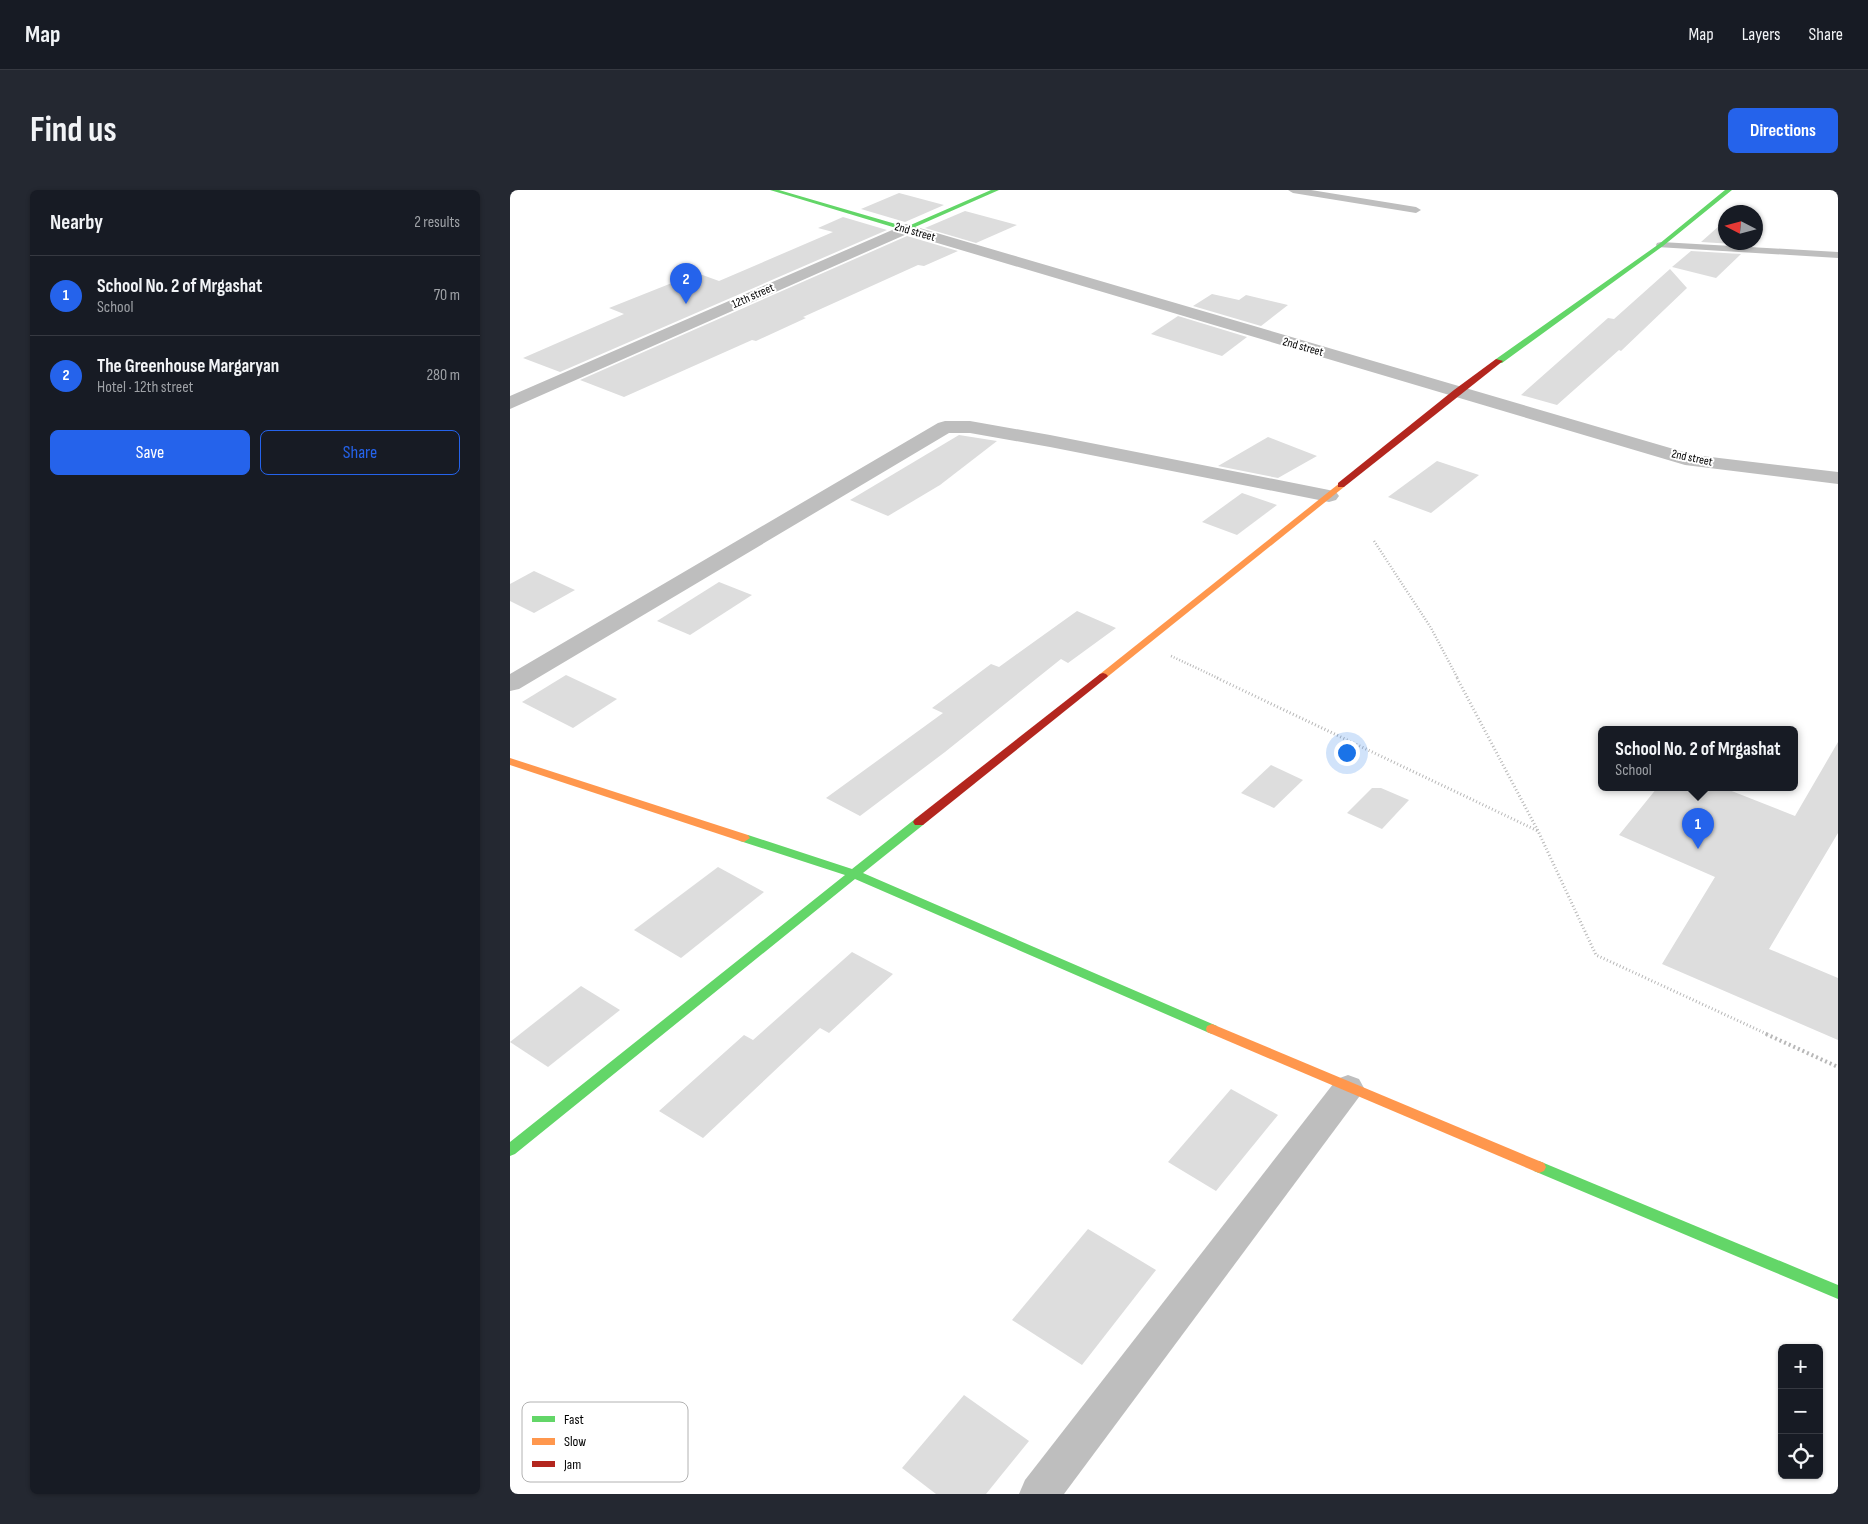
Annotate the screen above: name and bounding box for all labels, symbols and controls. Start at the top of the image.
text: Map [25,20,60,49]
text: Map [1689,24,1714,45]
text: Layers [1742,24,1781,45]
text: Share [1809,24,1843,45]
button: Directions [1728,108,1838,153]
text: Find us [30,109,117,152]
north arrow [1718,205,1763,250]
text: Nearby [50,210,103,235]
text: 2 results [414,213,460,232]
street label: 2nd street [893,219,937,245]
pin: 2 [670,263,702,304]
text: School No. 2 of Mrgashat [97,275,262,298]
street label: 12th street [730,280,777,312]
text: 1 [63,286,69,305]
text: 70 m [434,286,460,305]
text: School [97,298,133,317]
street label: 2nd street [1281,334,1325,360]
text: The Greenhouse Margaryan [97,355,279,378]
text: 2 [62,366,70,385]
text: 280 m [426,366,460,385]
text: Hotel · 12th street [97,378,194,397]
button: Save [50,430,250,475]
button: Share [260,430,460,475]
street label: 2nd street [1670,446,1714,470]
popup [1598,726,1798,791]
text: School No. 2 of Mrgashat [1615,738,1781,761]
your location [1334,740,1360,766]
text: School [1615,761,1652,780]
pin: 1 [1682,808,1714,849]
map controls [1778,1344,1823,1479]
button: + [1778,1344,1823,1389]
button: − [1778,1389,1823,1434]
legend [522,1402,688,1482]
text: Fast [564,1411,584,1428]
text: Slow [564,1433,586,1450]
button: locate [1778,1434,1823,1479]
text: Jam [563,1456,581,1473]

